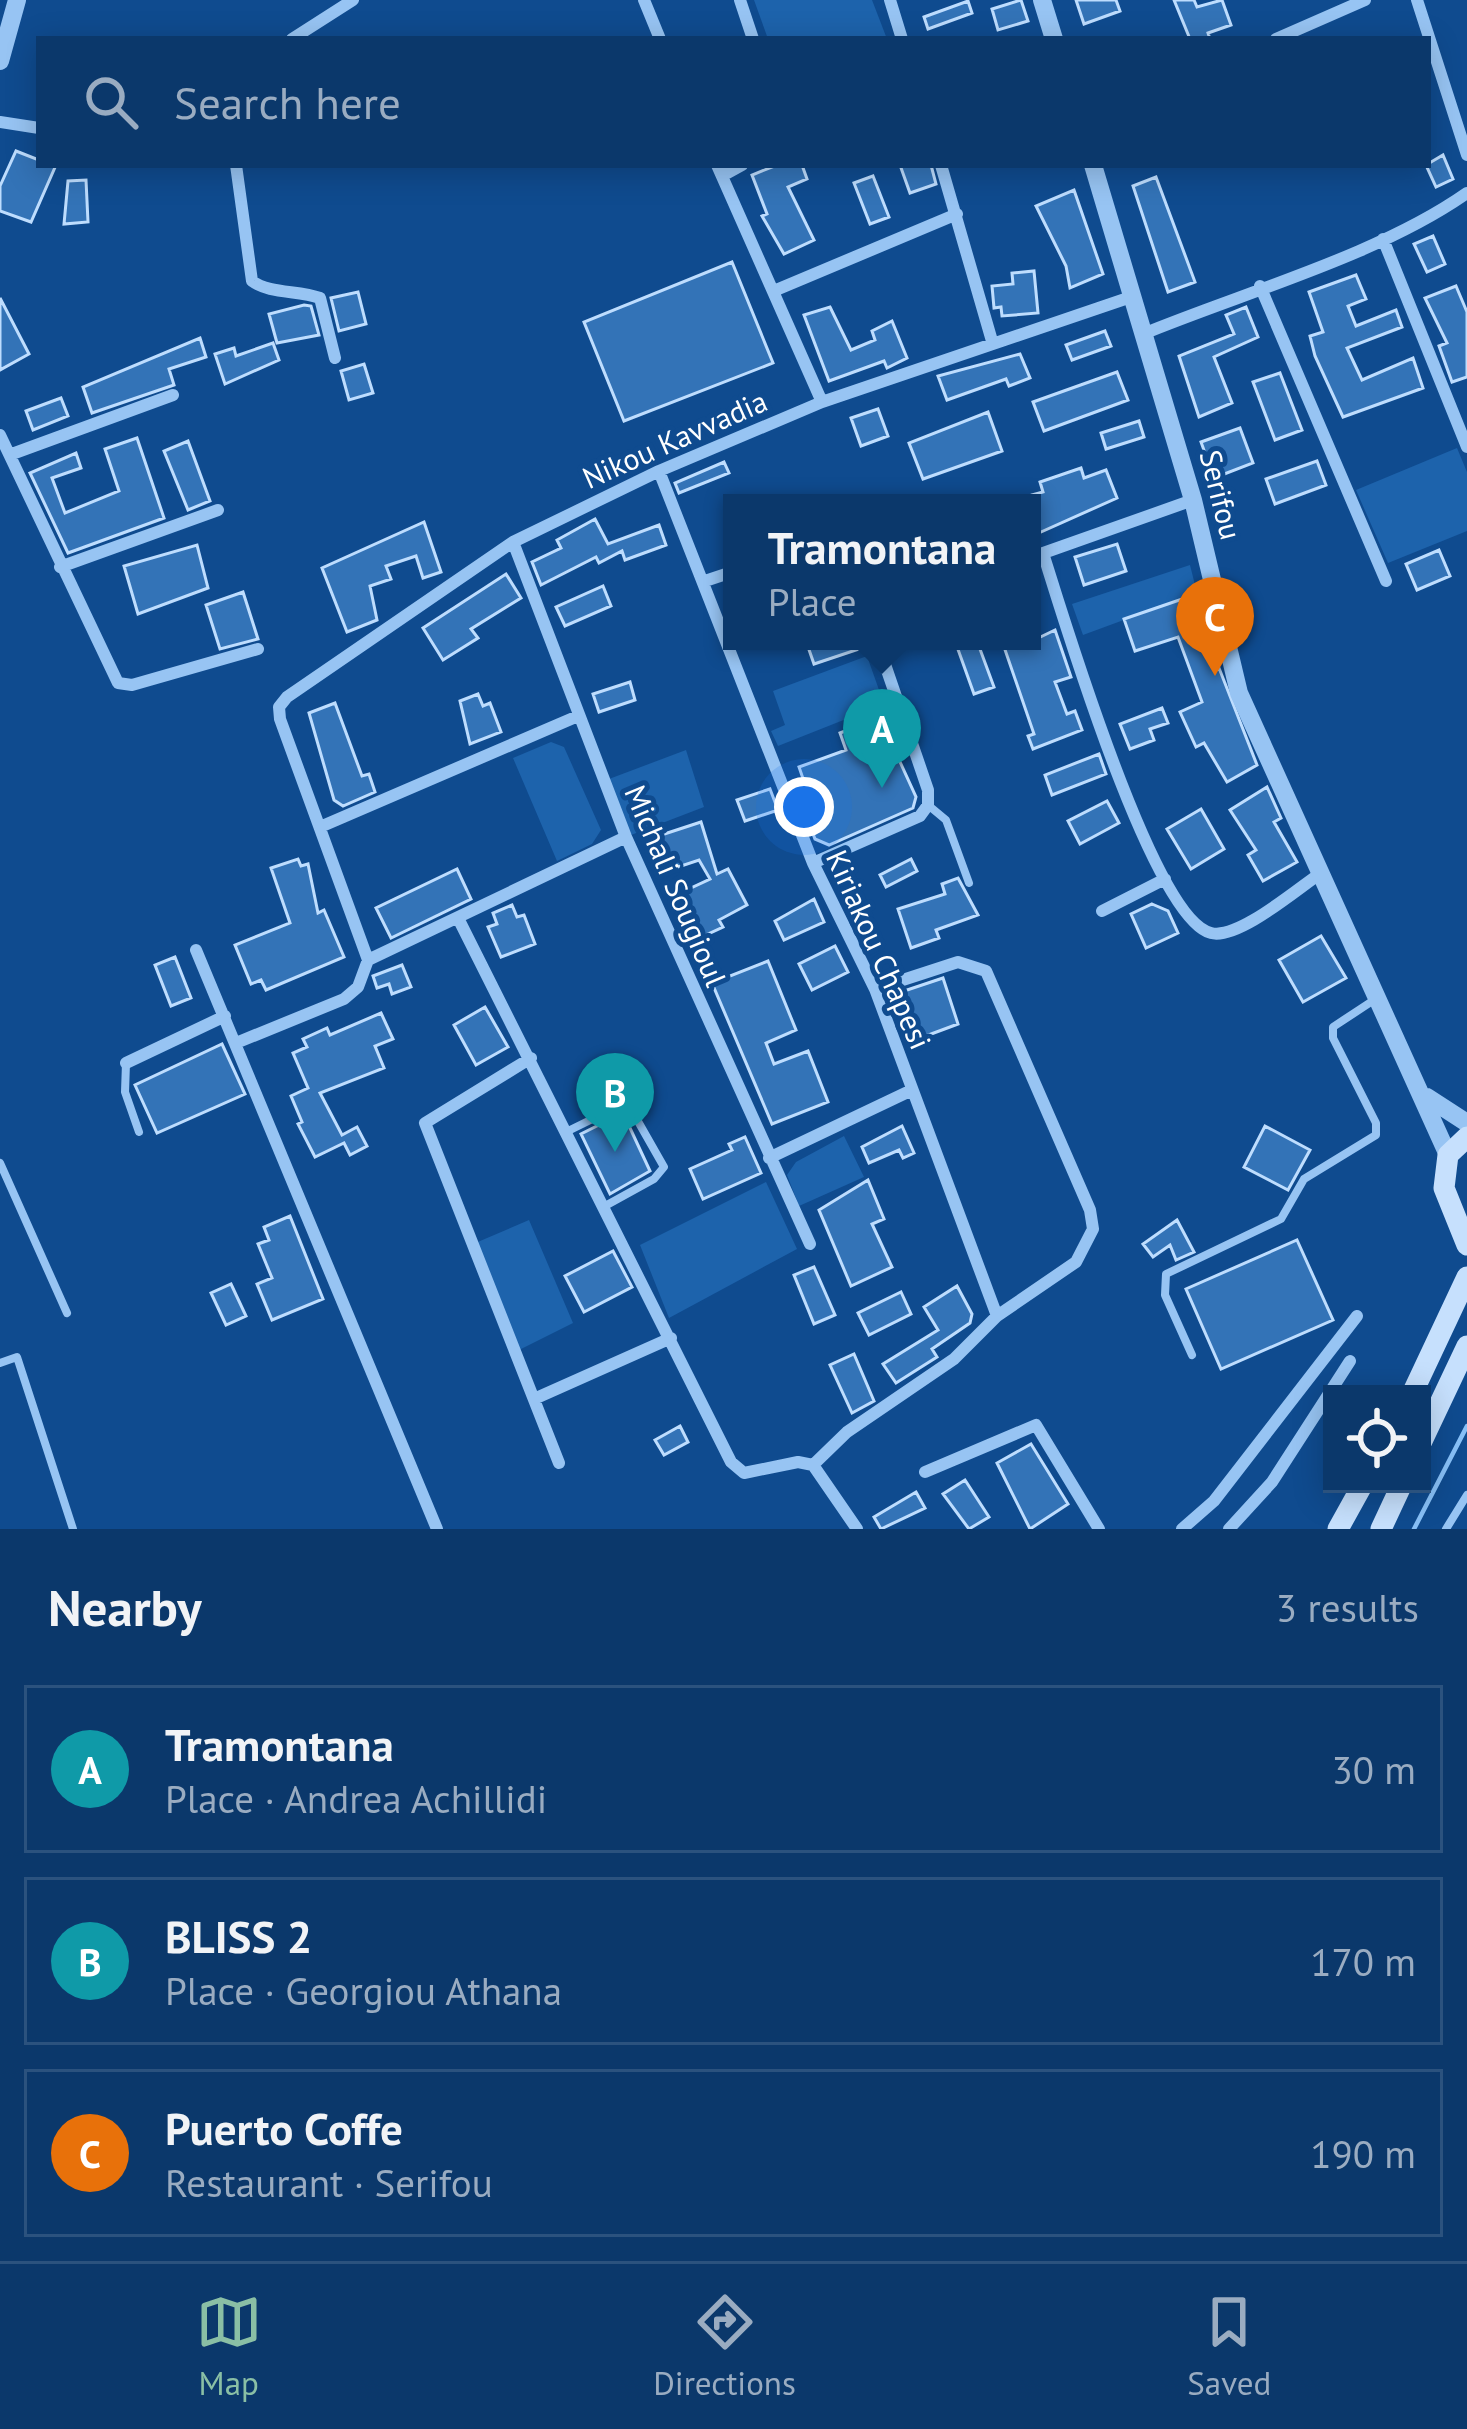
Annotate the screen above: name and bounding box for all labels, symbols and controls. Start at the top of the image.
search box [36,36,1431,168]
icon: search [78,69,144,135]
text: Search here [174,73,401,131]
street label: Nikou Kavvadia [576,381,773,497]
street label: Serifou [1192,446,1251,543]
popup [723,494,1041,650]
text: Tramontana [768,518,996,576]
text: Place [768,576,857,627]
pin: C [1176,577,1254,676]
pin: A [843,689,921,788]
your location [774,777,834,837]
street label: Michali Sougioul [616,779,736,992]
street label: Kiriakou Chapesi [818,844,941,1055]
pin: B [576,1053,654,1152]
map controls [1323,1385,1431,1493]
button: locate [1323,1385,1431,1493]
text: Nearby [48,1574,202,1640]
text: 3 results [1276,1582,1419,1633]
text: Tramontana [165,1715,394,1773]
text: A [78,1744,102,1795]
text: 30 m [1331,1744,1416,1795]
text: Place · Andrea Achillidi [165,1773,547,1824]
text: BLISS 2 [165,1907,312,1965]
text: B [78,1936,102,1987]
text: 170 m [1310,1936,1416,1987]
text: Place · Georgiou Athana [165,1965,562,2016]
text: Puerto Coffe [165,2099,403,2157]
text: C [79,2128,101,2179]
text: 190 m [1310,2128,1416,2179]
text: Restaurant · Serifou [165,2157,493,2208]
tab: Map [196,2289,262,2404]
tab: Directions [653,2289,796,2404]
tab: Saved [1187,2289,1271,2404]

